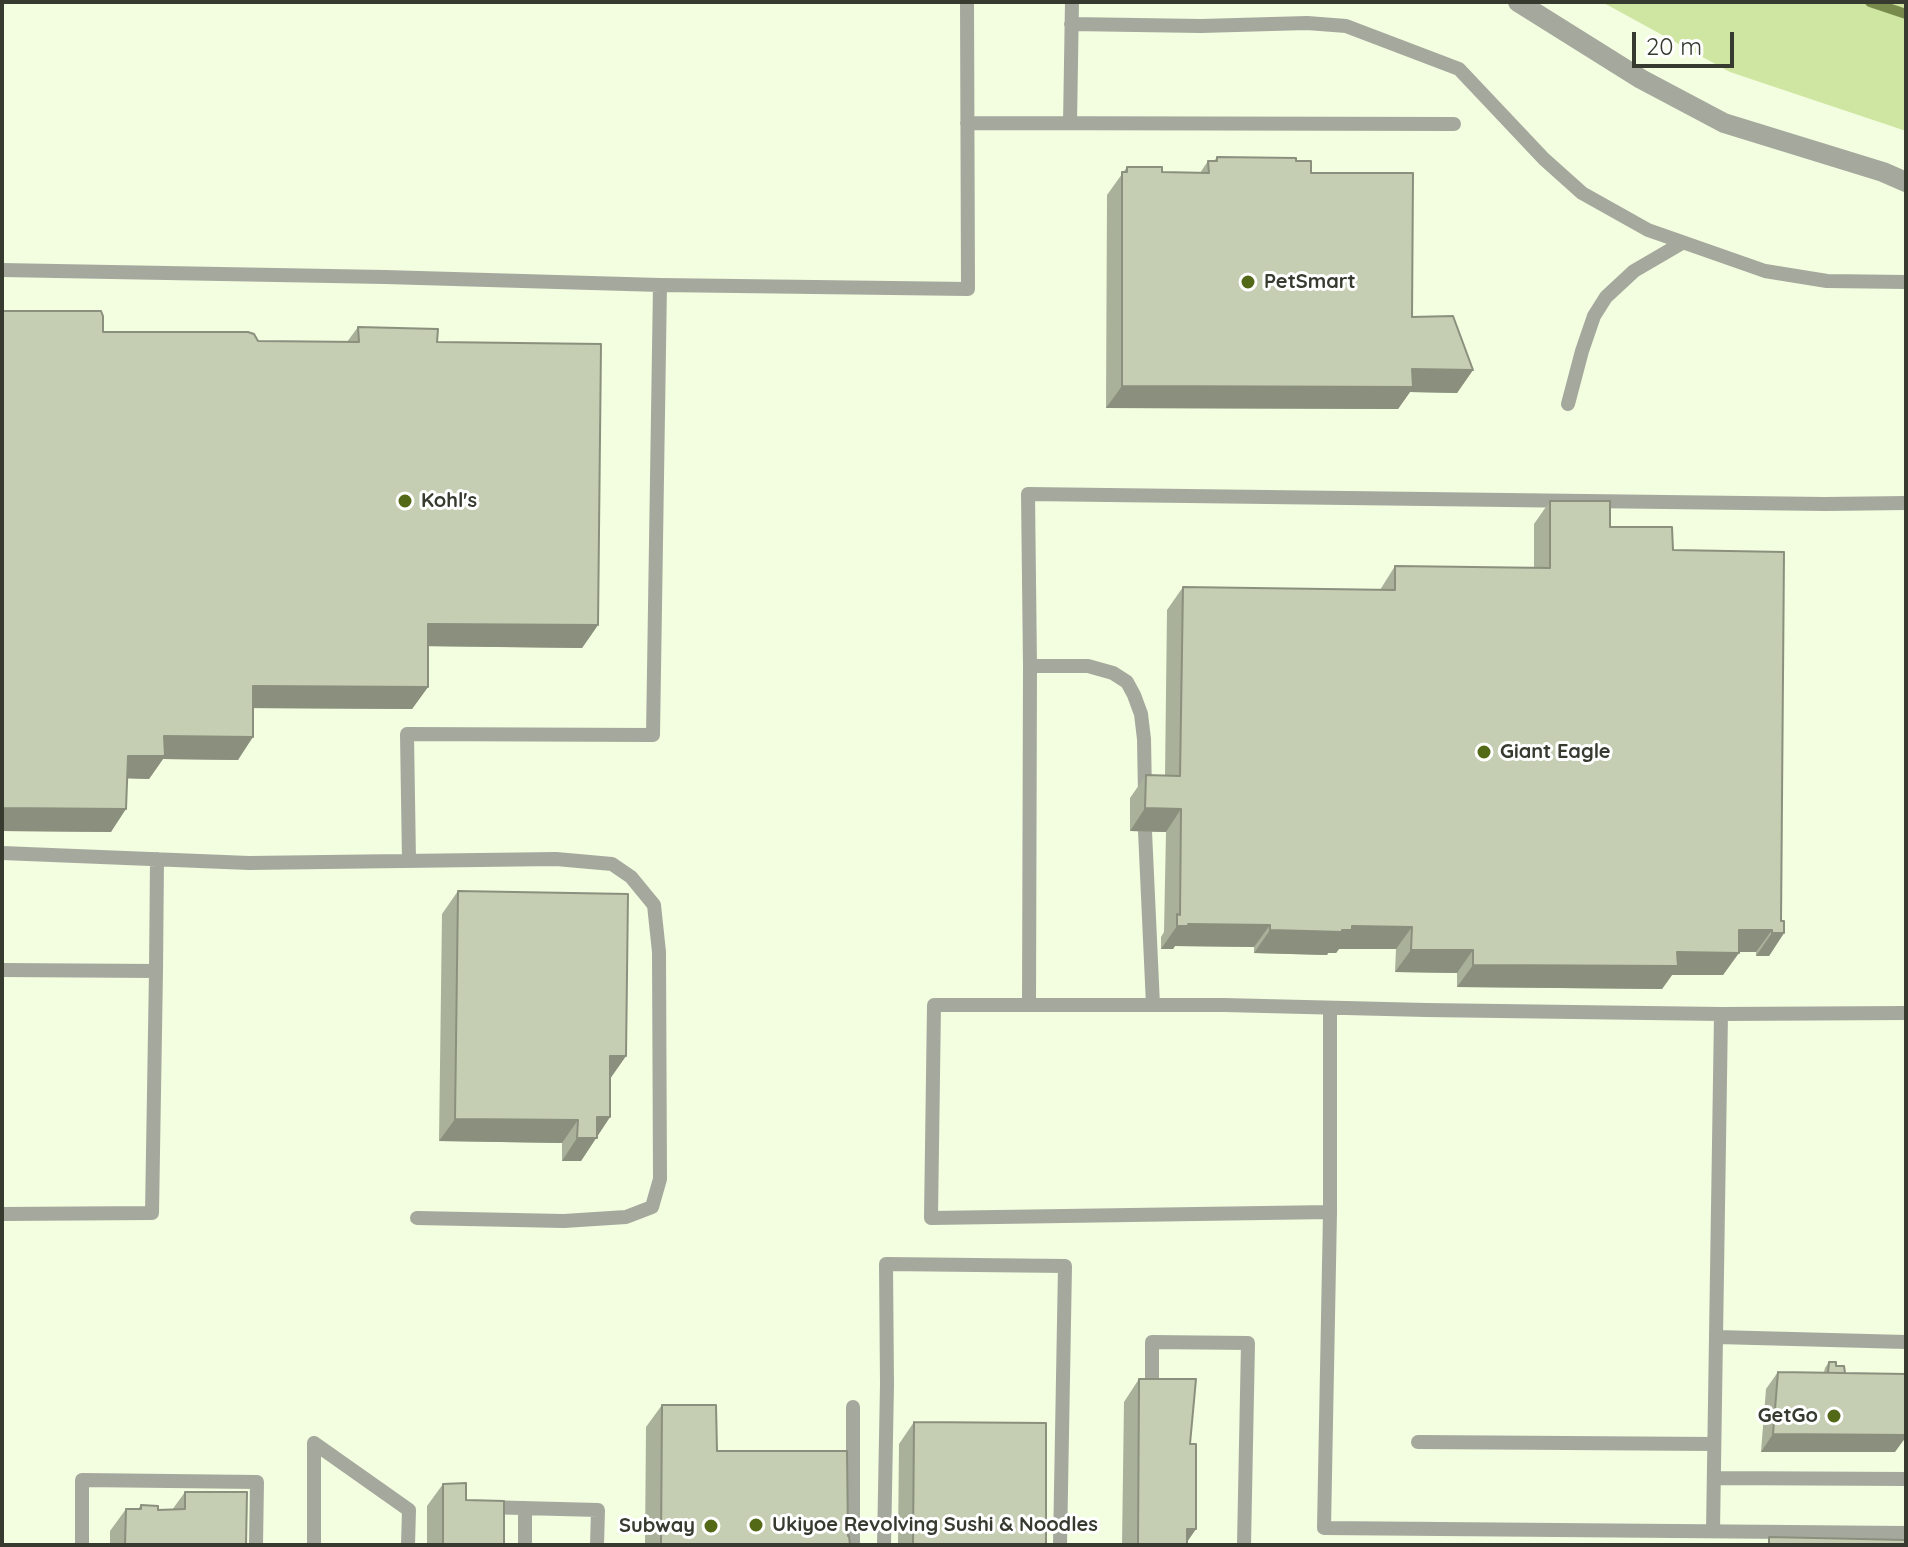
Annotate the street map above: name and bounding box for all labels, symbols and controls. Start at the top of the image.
scale bar [1636,16,1738,66]
text: 20 m [1646,31,1702,61]
place label: PetSmart [1264,270,1356,294]
marker: PetSmart [1239,273,1257,291]
place label: Kohl's [421,489,477,513]
marker: Kohl's [396,492,414,510]
place label: Giant Eagle [1500,740,1611,764]
marker: Giant Eagle [1475,743,1493,761]
place label: GetGo [1758,1404,1818,1428]
marker: GetGo [1825,1407,1843,1425]
place label: Ukiyoe Revolving Sushi & Noodles [772,1513,1098,1537]
place label: Subway [619,1514,695,1538]
marker: Ukiyoe Revolving Sushi & Noodles [747,1516,765,1534]
marker: Subway [702,1517,720,1535]

